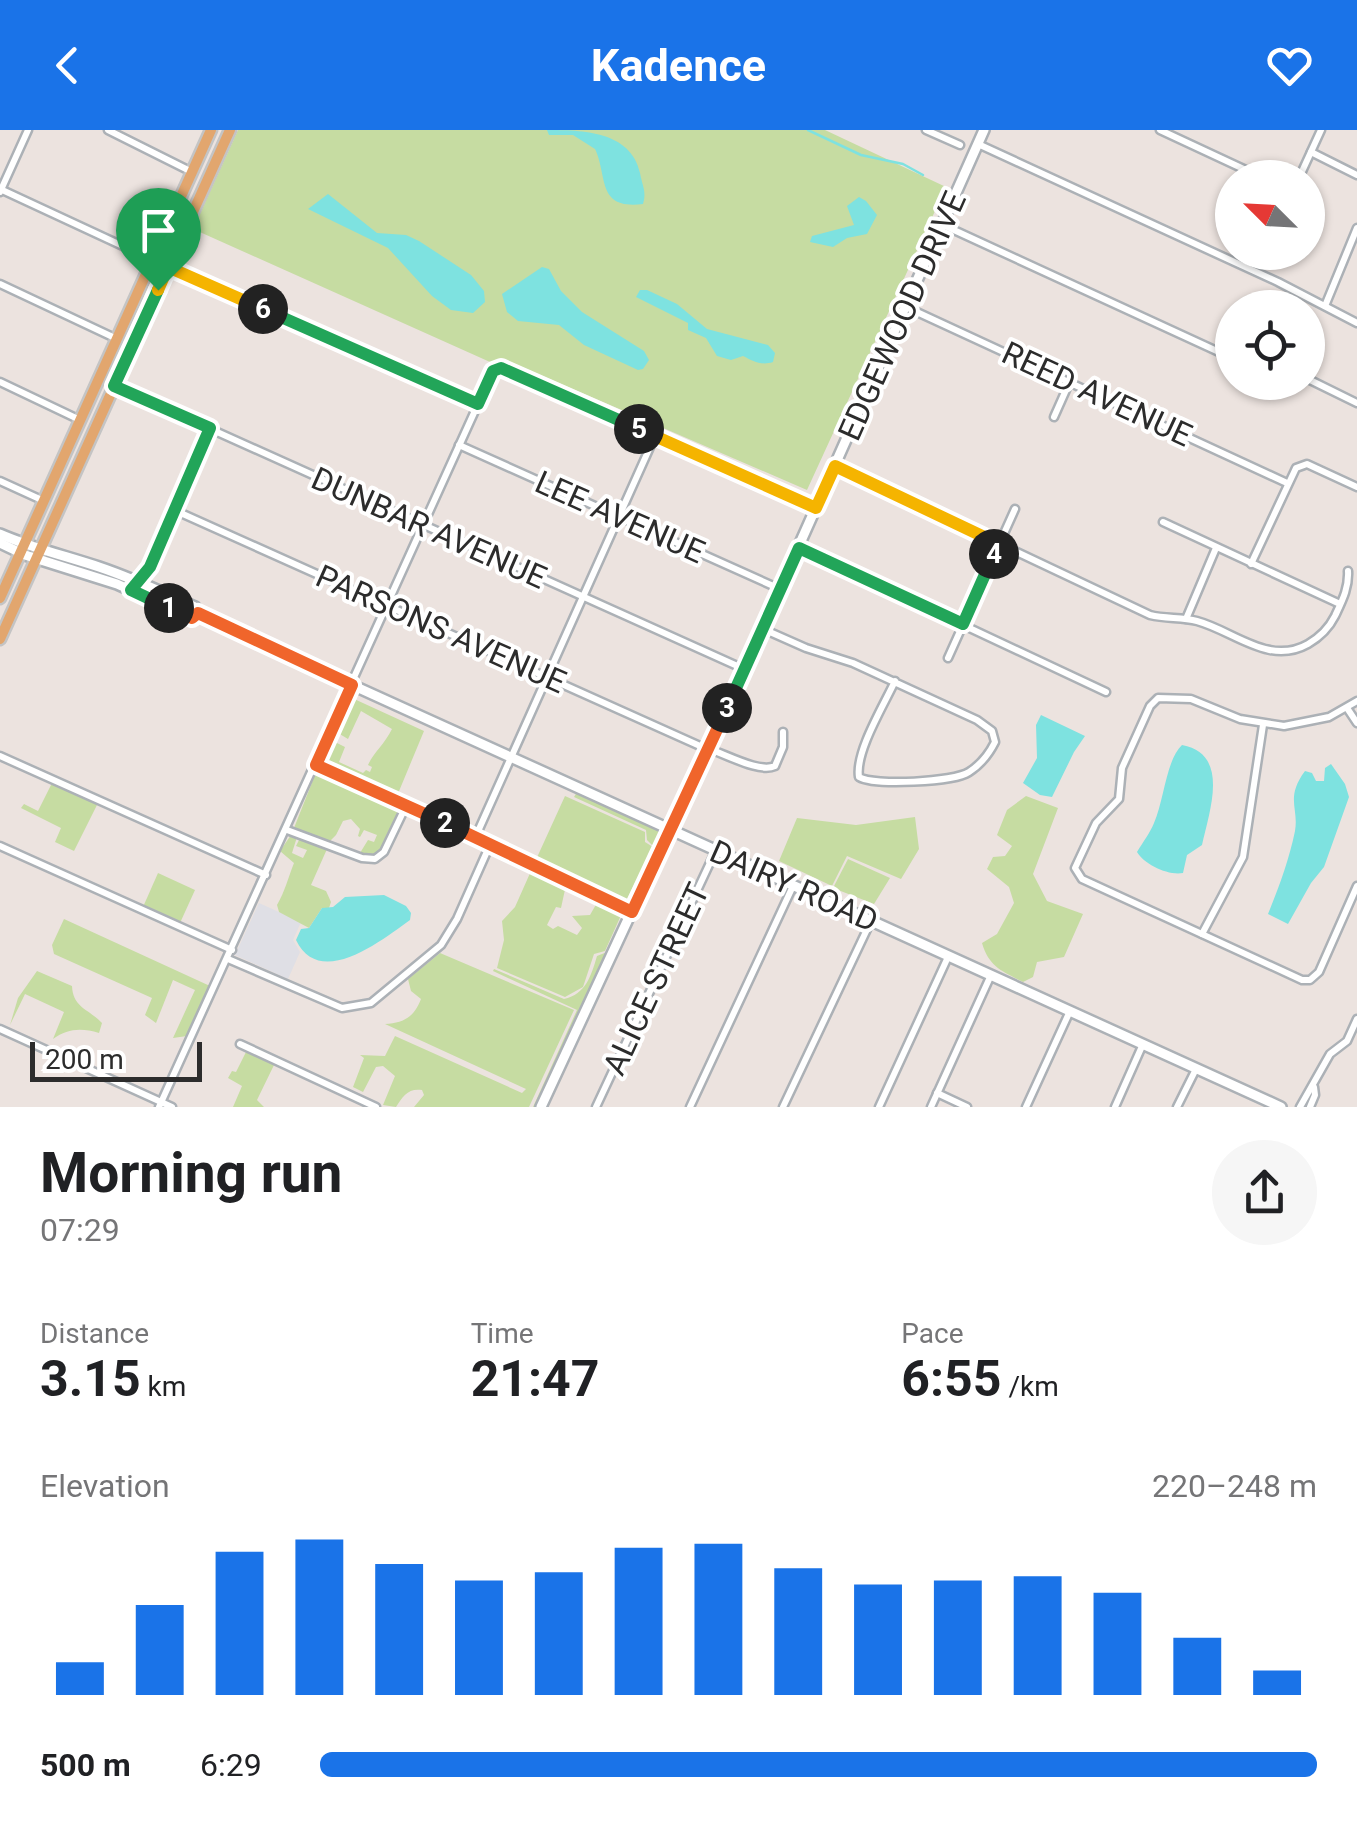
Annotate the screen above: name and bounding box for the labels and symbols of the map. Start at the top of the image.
north arrow [1215,160,1325,270]
street label: EDGEWOOD DRIVE [830,186,974,446]
pin [116,188,201,291]
pin: 6 [238,284,288,334]
street label: REED AVENUE [996,333,1198,455]
pin: 5 [614,404,664,454]
street label: DUNBAR AVENUE [306,459,552,597]
street label: LEE AVENUE [529,463,711,571]
pin: 4 [969,529,1019,579]
street label: PARSONS AVENUE [310,557,572,701]
pin: 1 [144,583,194,633]
pin: 3 [702,683,752,733]
pin: 2 [420,798,470,848]
street label: DAIRY ROAD [704,832,884,940]
street label: ALICE STREET [595,877,717,1081]
scale bar [30,1037,202,1081]

